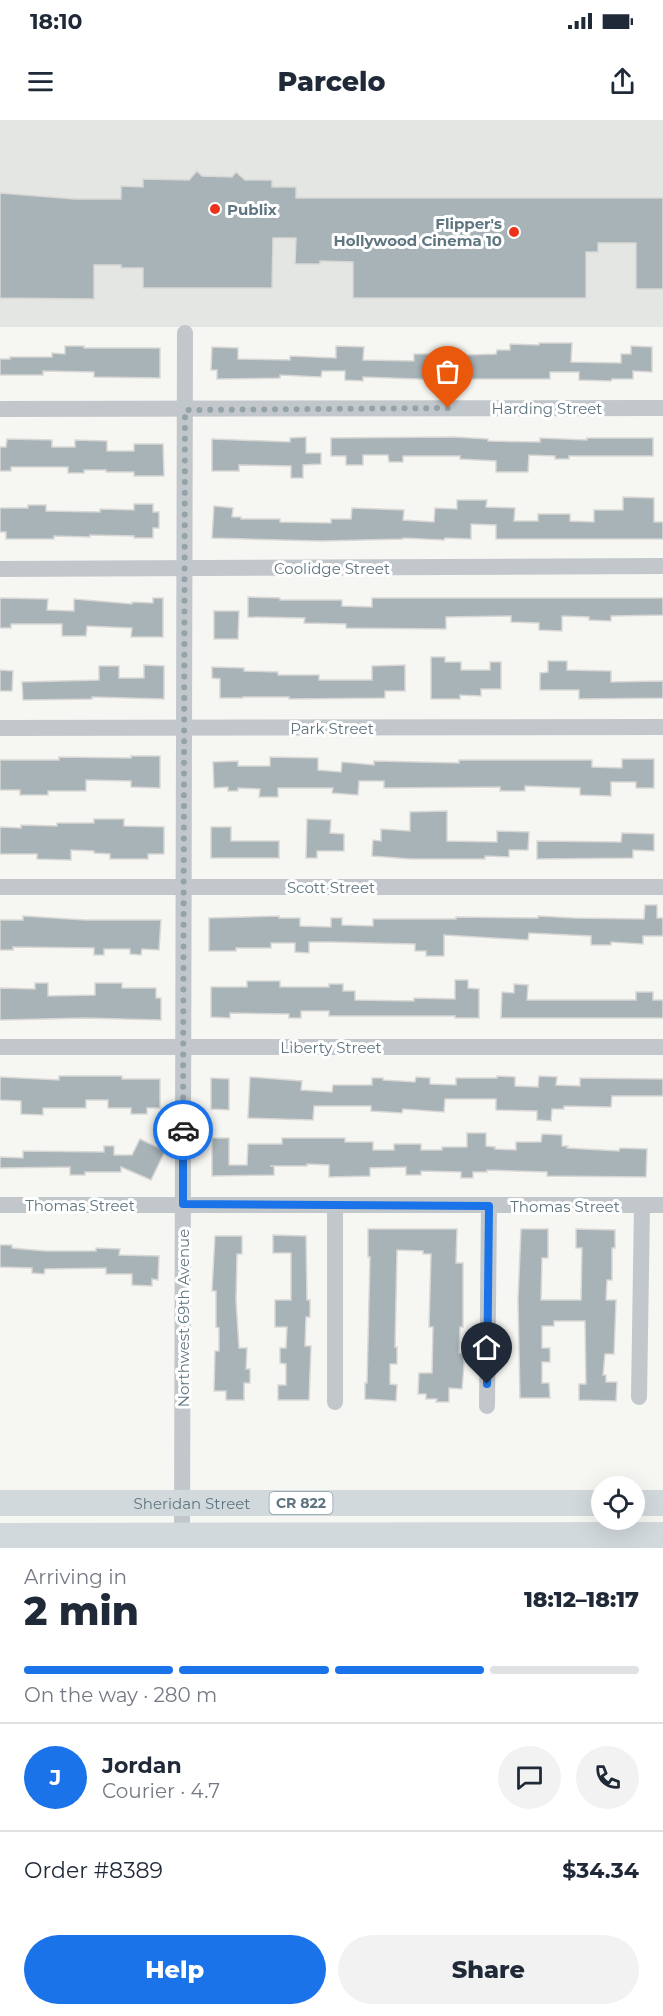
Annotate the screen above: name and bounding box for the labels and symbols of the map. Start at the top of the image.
place label: Publix [227,200,277,219]
marker: Publix [208,202,222,216]
place label: Flipper's Hollywood Cinema 10 [334,214,502,250]
marker: Flipper's Hollywood Cinema 10 [507,225,521,239]
pin [422,346,473,408]
street label: Harding Street [492,399,602,418]
street label: Coolidge Street [274,559,390,578]
street label: Park Street [290,719,374,738]
street label: Scott Street [287,878,375,897]
street label: Liberty Street [280,1038,382,1057]
courier [153,1100,213,1160]
street label: Thomas Street [25,1196,135,1215]
street label: Thomas Street [510,1197,620,1216]
street label: Northwest 69th Avenue [174,1229,193,1407]
pin [461,1322,512,1384]
road number: CR 822 [270,1492,332,1514]
street label: Sheridan Street [134,1494,250,1513]

